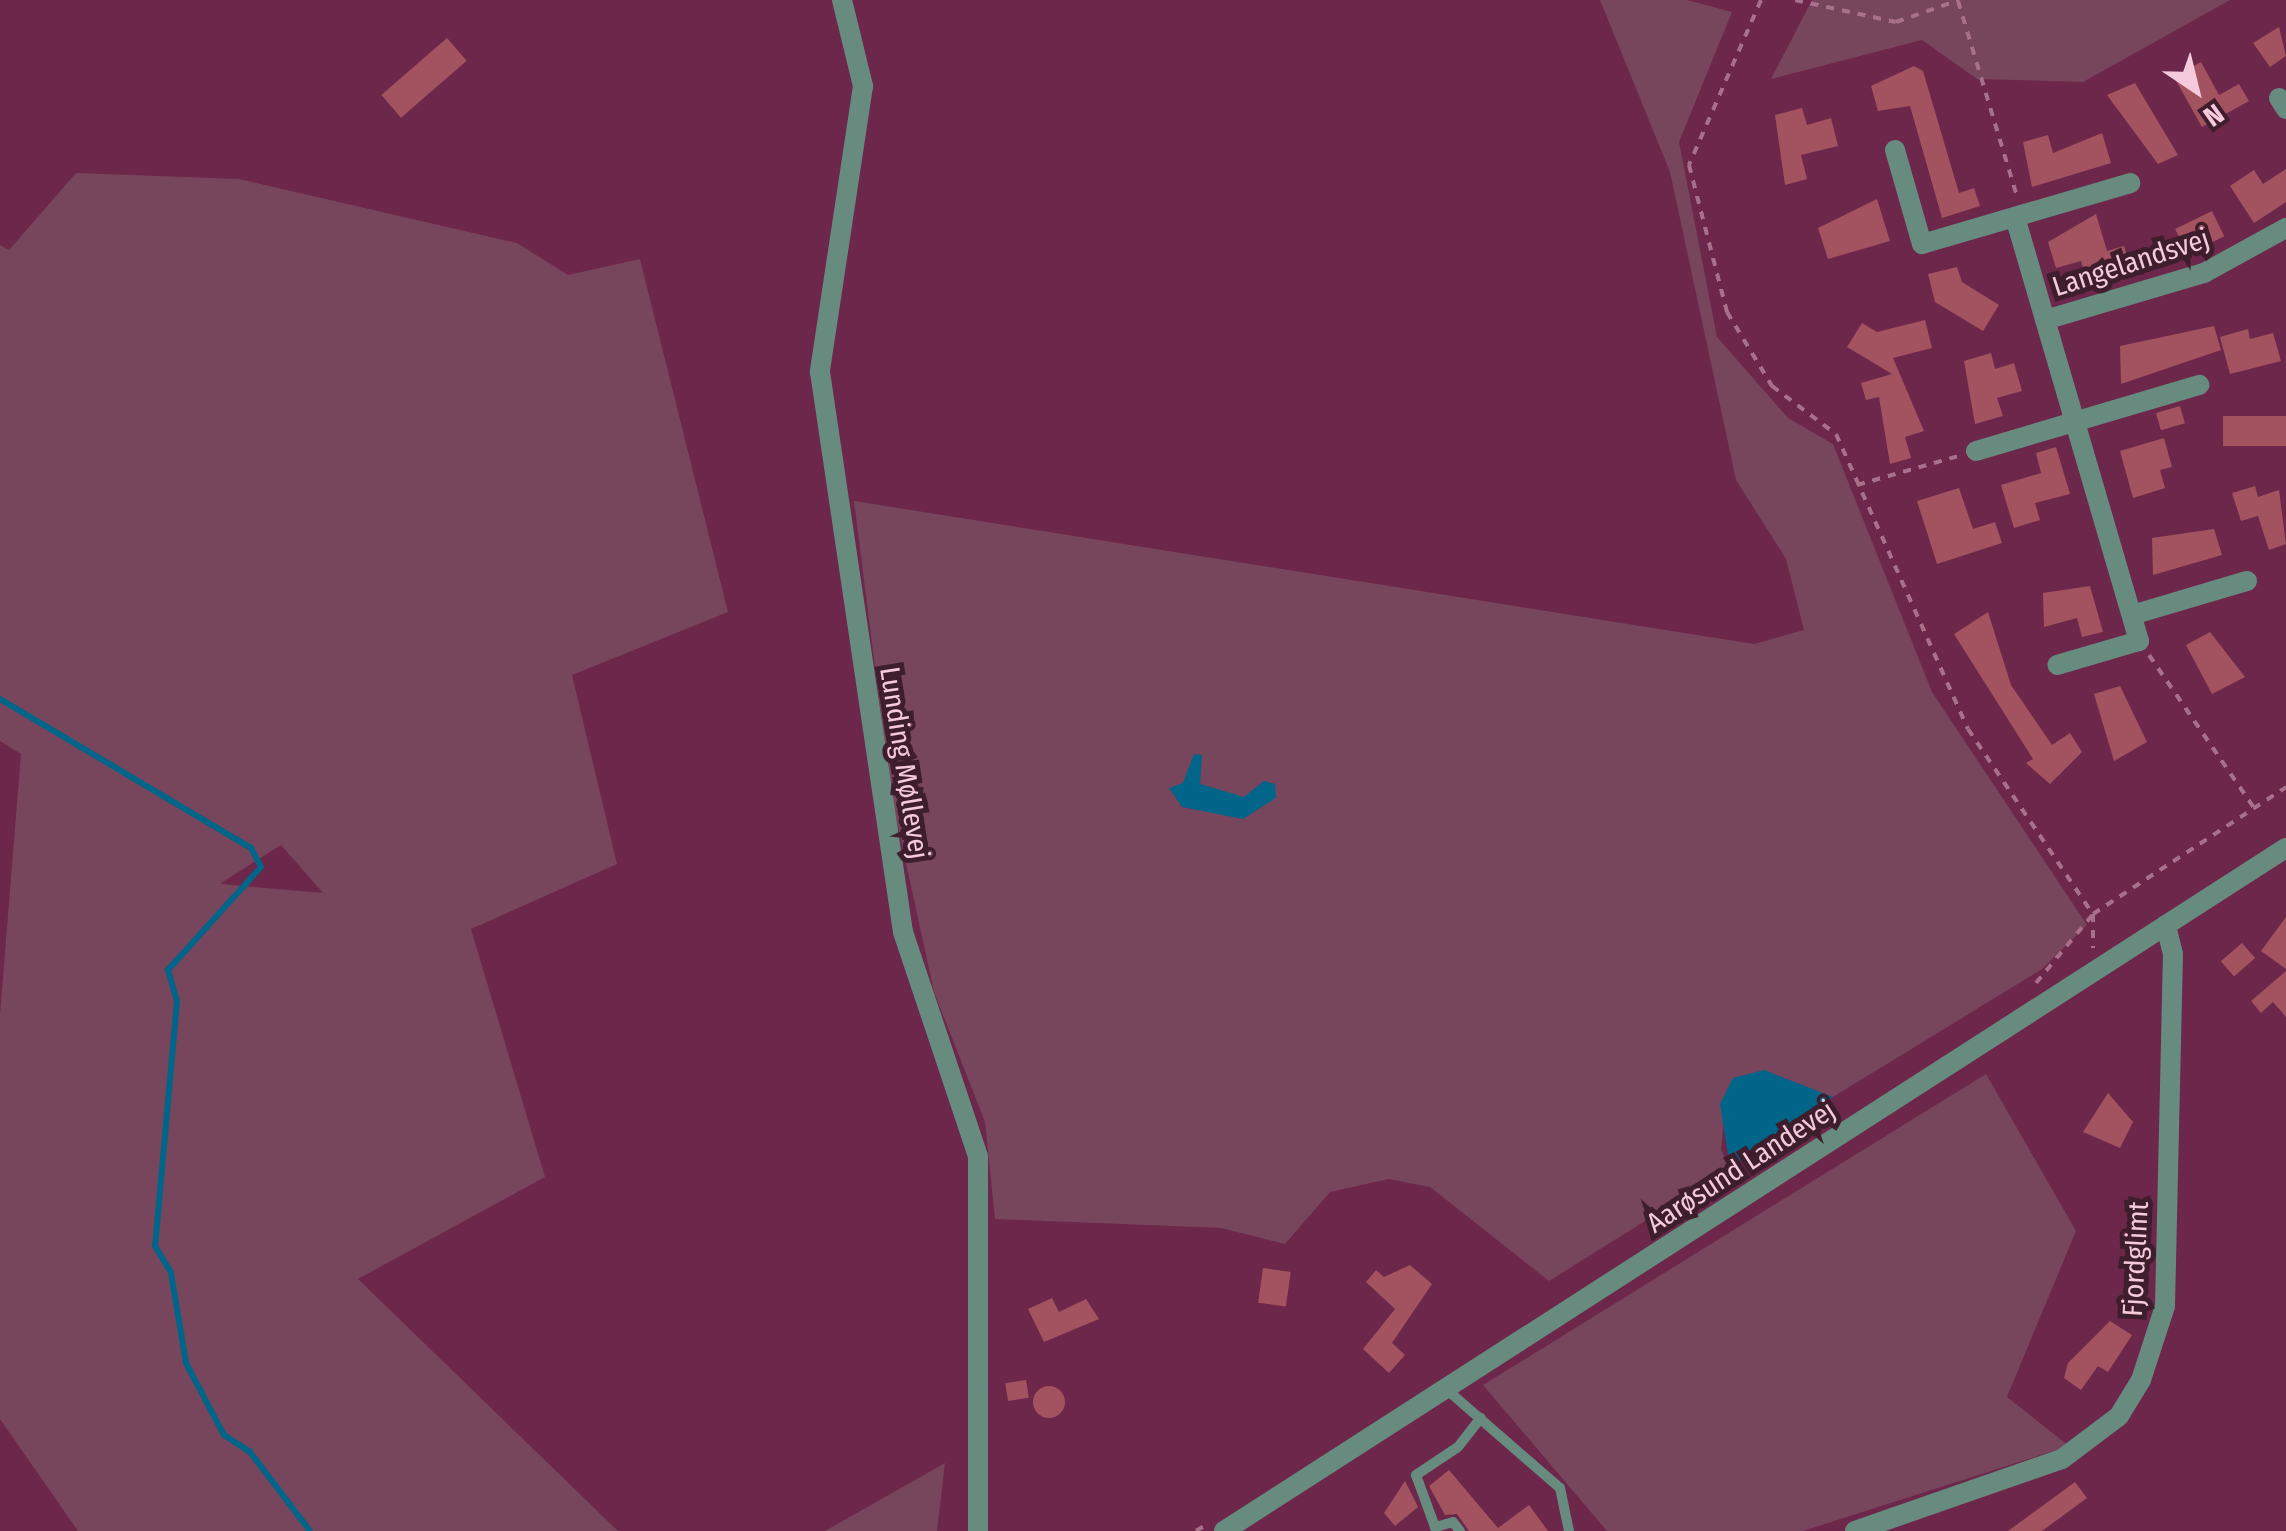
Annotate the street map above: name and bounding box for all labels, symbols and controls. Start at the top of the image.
north arrow [2146,40,2246,140]
text: N [2197,97,2230,133]
street label: Langelandsvej [2048,222,2214,304]
street label: Lunding Møllevej [872,664,936,862]
street label: Aarøsund Landevej [1641,1094,1841,1240]
street label: Fjordglimt [2116,1200,2156,1318]

